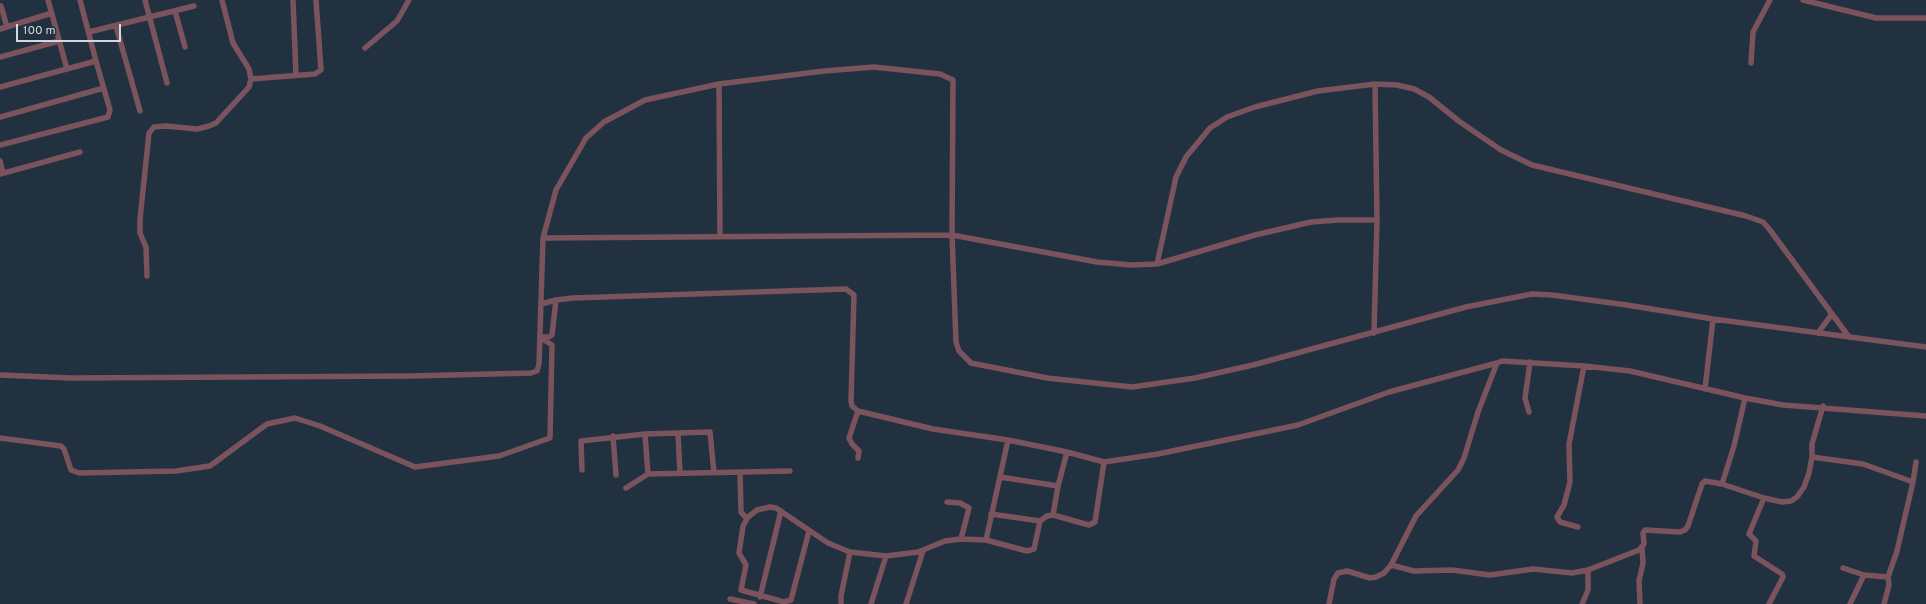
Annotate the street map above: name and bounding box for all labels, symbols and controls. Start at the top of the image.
scale bar [18,16,123,42]
text: 100 m [23,23,56,39]

